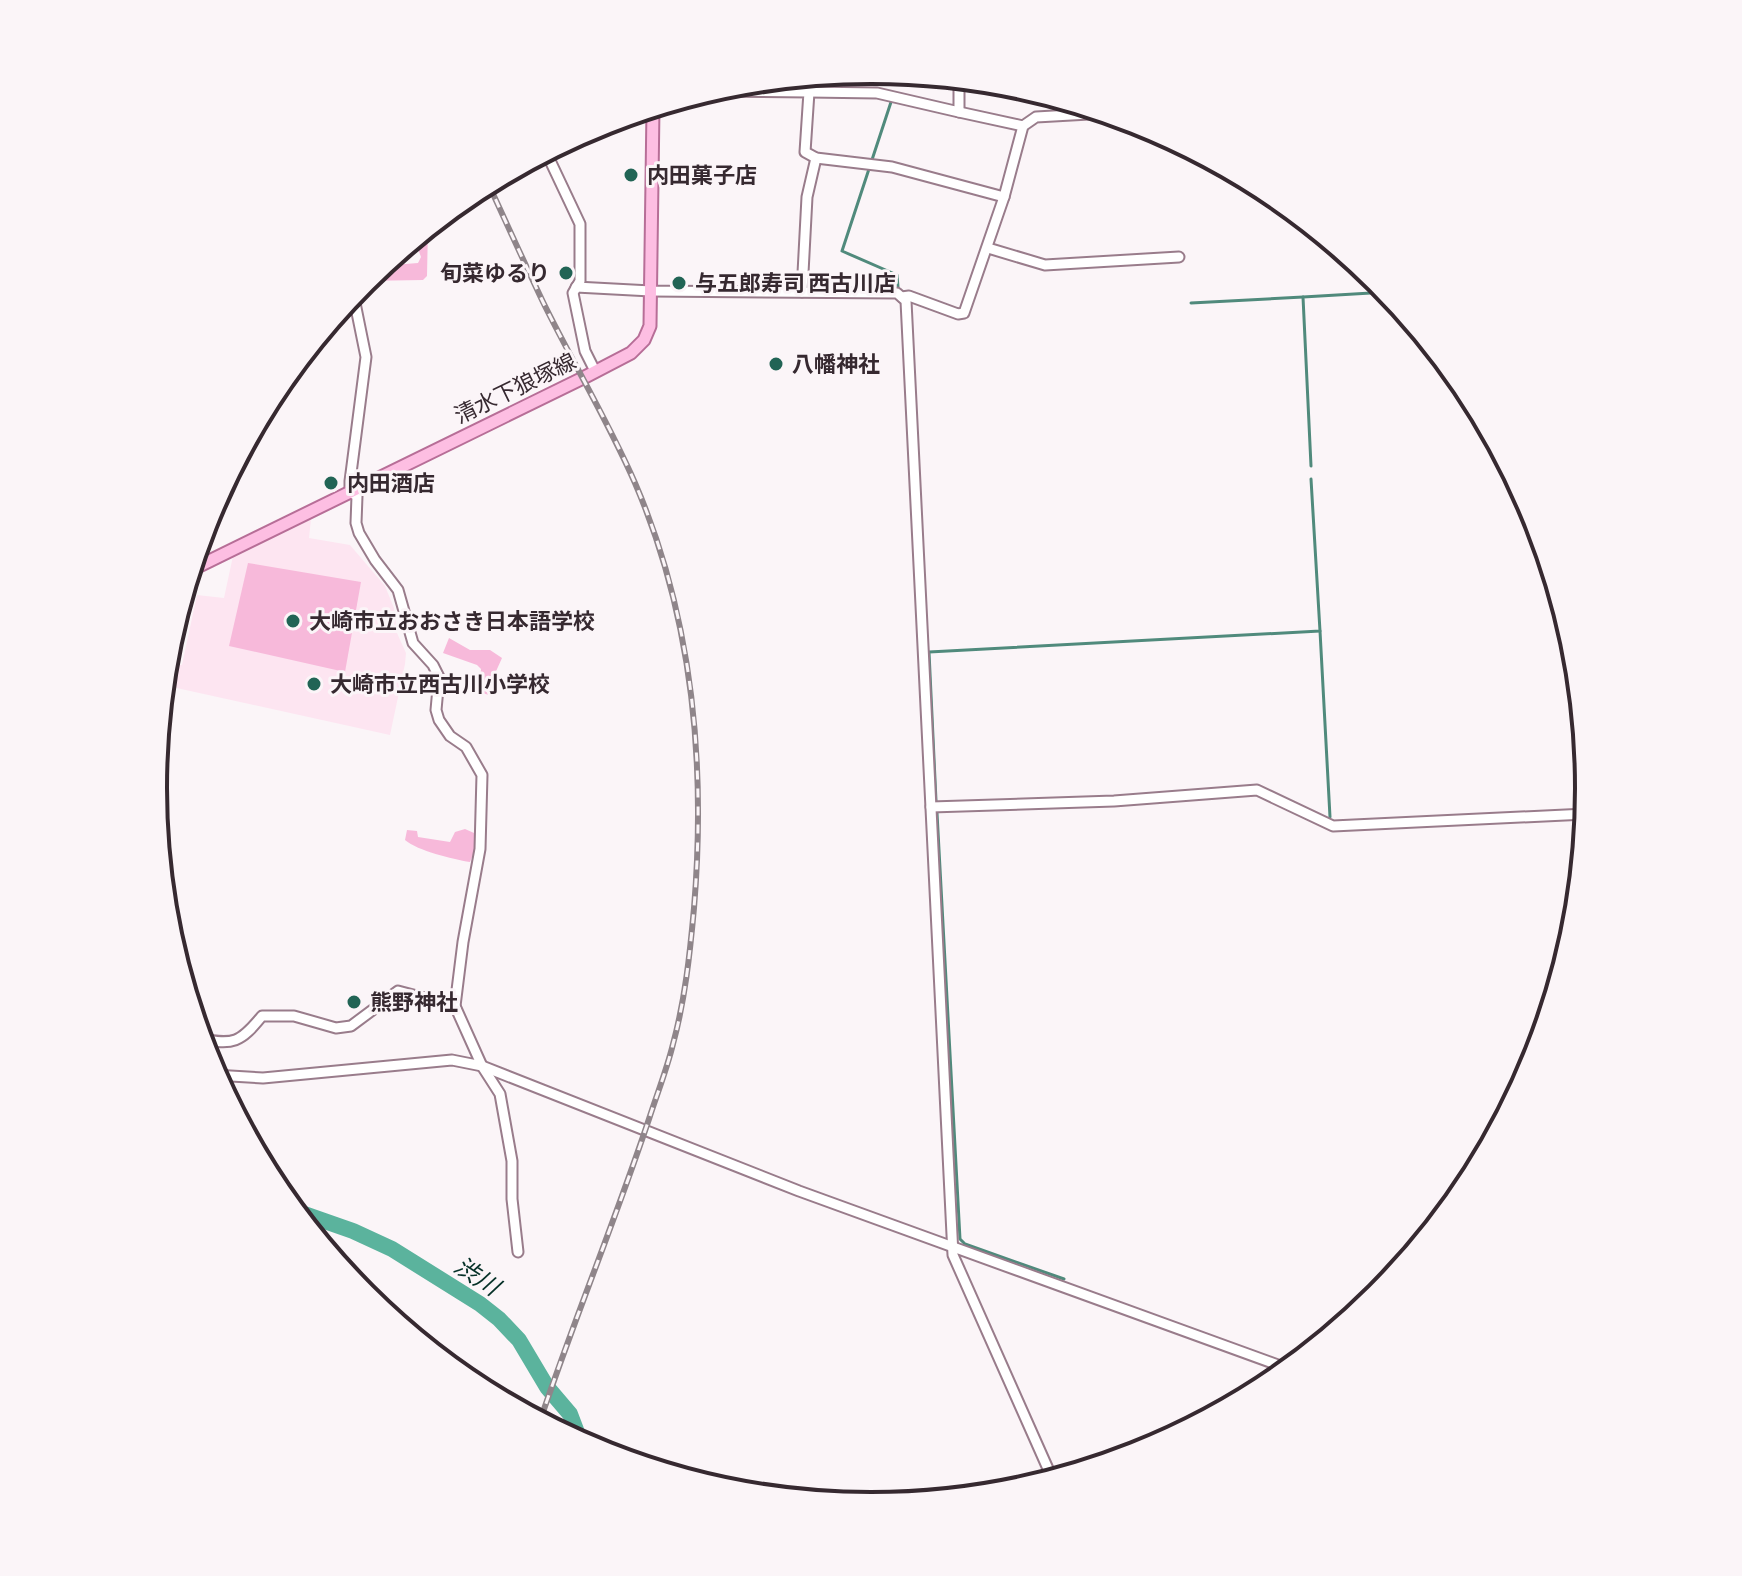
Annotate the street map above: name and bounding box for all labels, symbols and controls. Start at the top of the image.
place label: 内田菓子店 [647,162,757,188]
marker: 内田菓子店 [622,166,640,184]
place label: 旬菜ゆるり [440,260,550,286]
marker: 旬菜ゆるり [557,264,575,282]
place label: 与五郎寿司 西古川店 [695,270,896,296]
marker: 与五郎寿司 西古川店 [670,274,688,292]
street label: 清水下狼塚線 [450,347,580,429]
place label: 八幡神社 [792,351,880,377]
marker: 八幡神社 [767,355,785,373]
place label: 内田酒店 [347,470,435,496]
marker: 内田酒店 [322,474,340,492]
place label: 大崎市立おおさき日本語学校 [309,608,595,634]
marker: 大崎市立おおさき日本語学校 [284,612,302,630]
place label: 大崎市立西古川小学校 [330,671,550,697]
marker: 大崎市立西古川小学校 [305,675,323,693]
place label: 熊野神社 [370,989,458,1015]
marker: 熊野神社 [345,993,363,1011]
water label: 渋川 [450,1252,507,1302]

